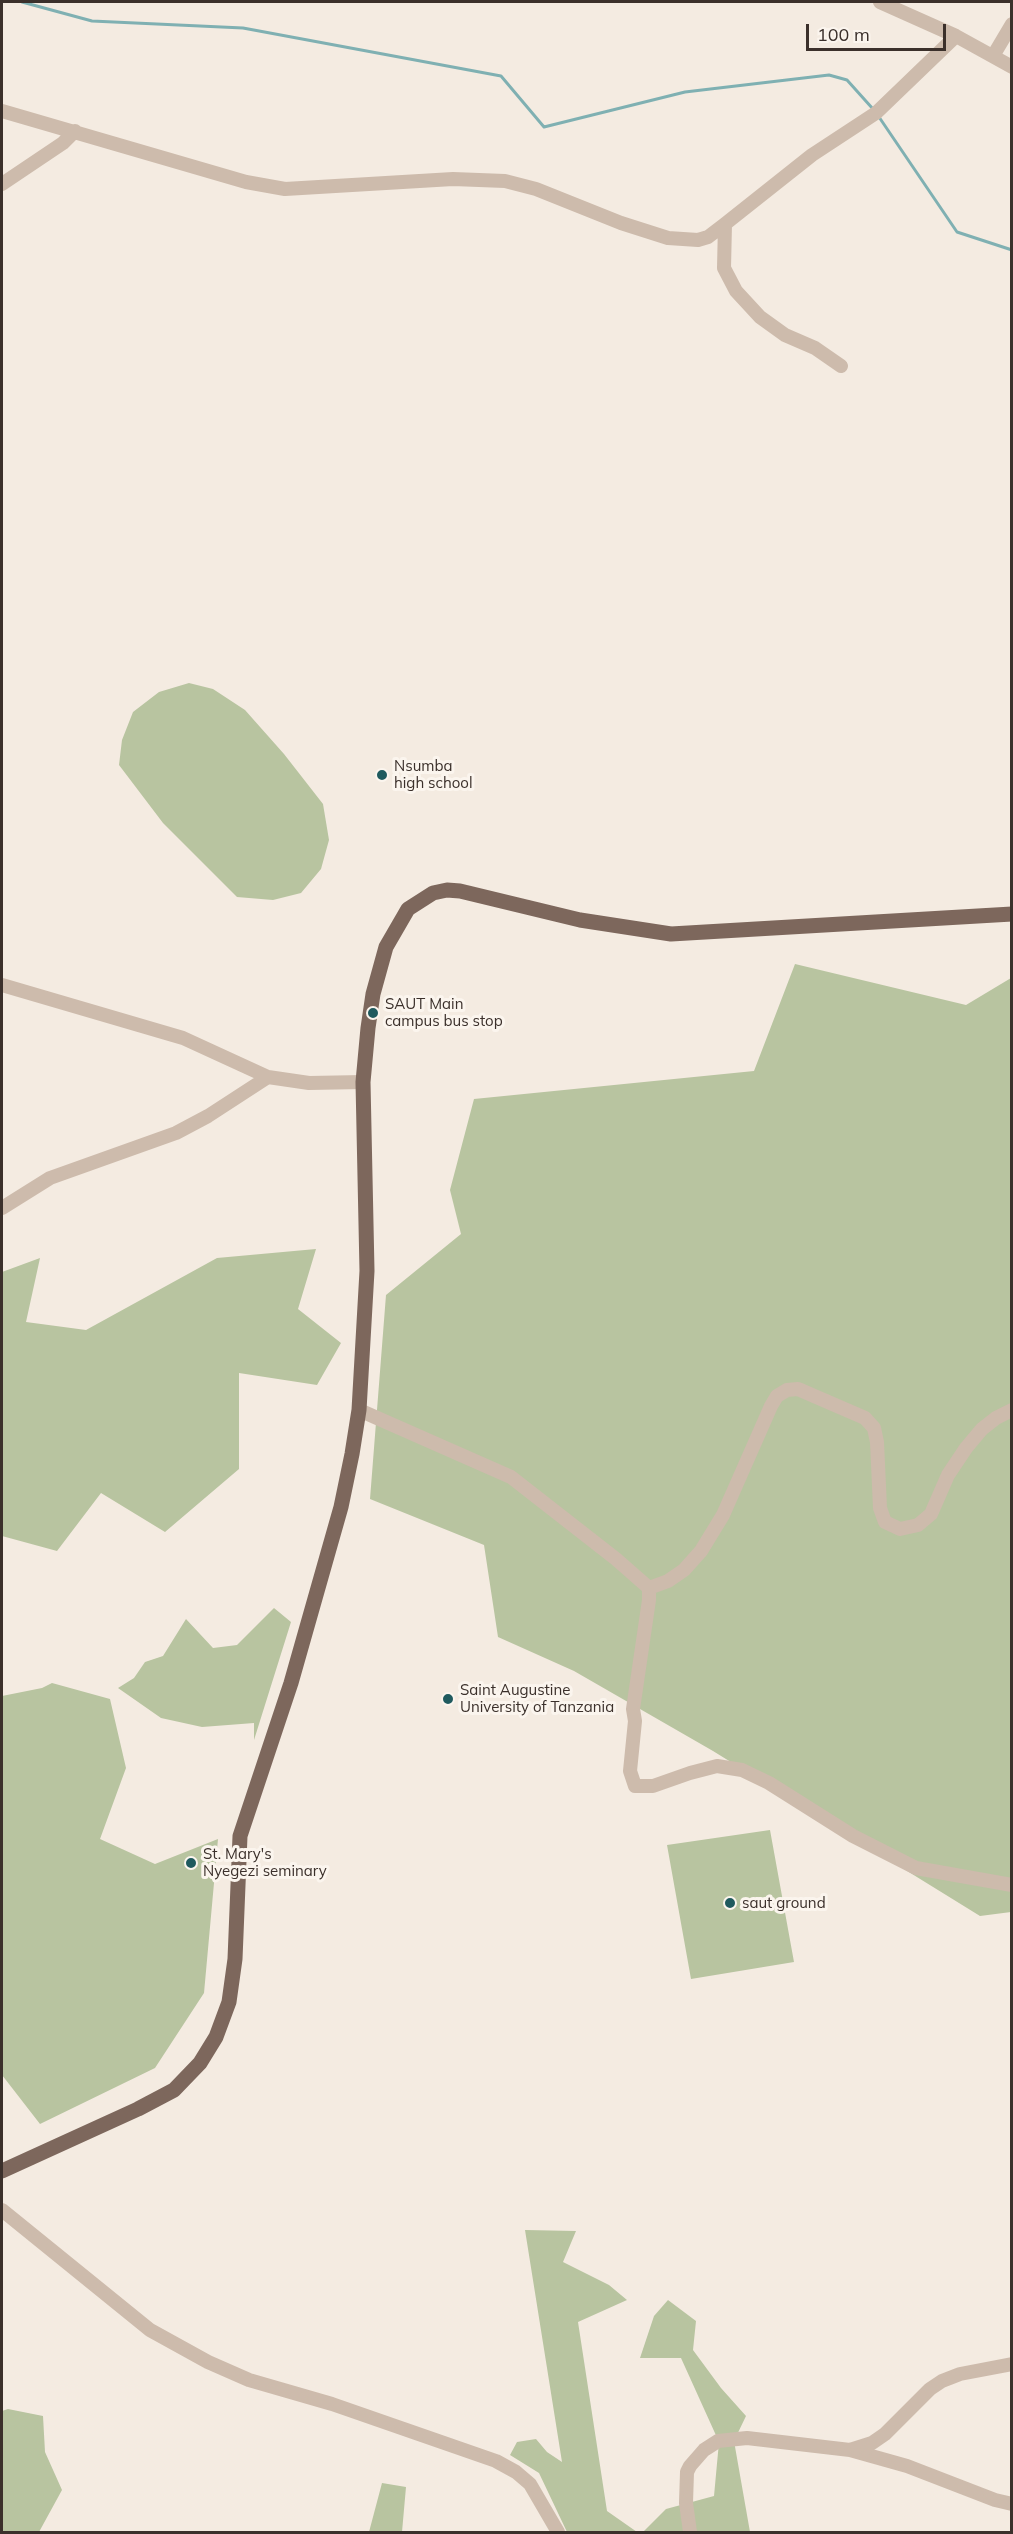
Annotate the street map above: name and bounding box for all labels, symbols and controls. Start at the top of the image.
scale bar [809,12,948,50]
text: 100 m [817,23,870,46]
place label: Nsumba high school [394,757,472,792]
marker: Nsumba high school [375,768,389,782]
place label: SAUT Main campus bus stop [385,995,503,1030]
marker: SAUT Main campus bus stop [366,1006,380,1020]
place label: Saint Augustine University of Tanzania [460,1681,614,1716]
marker: Saint Augustine University of Tanzania [441,1692,455,1706]
place label: St. Mary's Nyegezi seminary [203,1845,327,1880]
marker: St. Mary's Nyegezi seminary [184,1856,198,1870]
place label: saut ground [742,1894,826,1912]
marker: saut ground [723,1896,737,1910]

